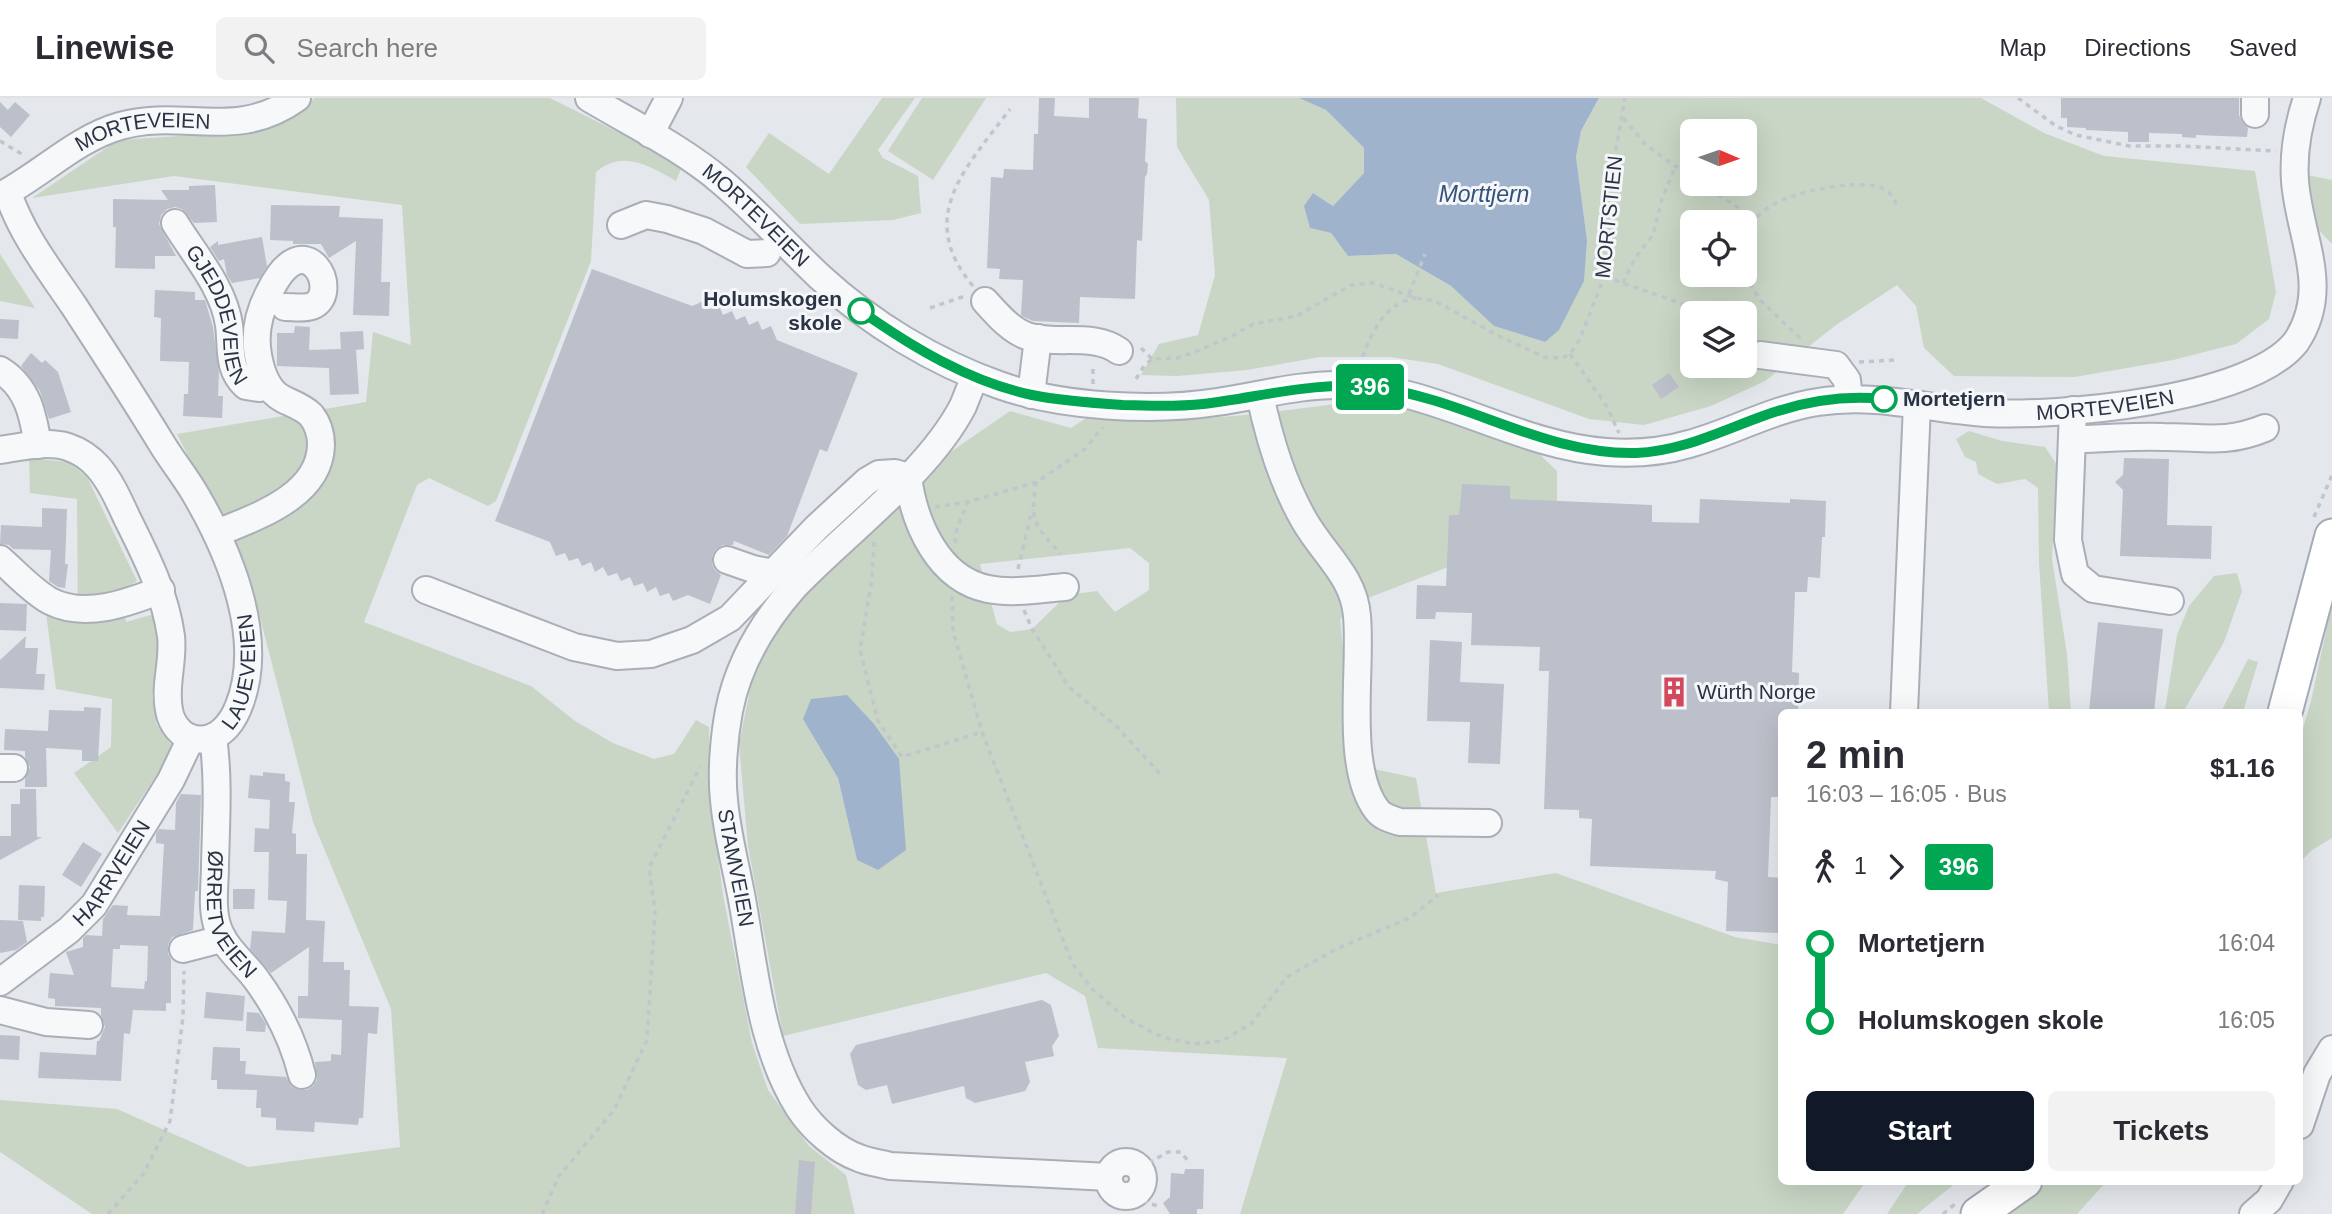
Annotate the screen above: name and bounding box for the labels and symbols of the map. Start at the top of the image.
street label: MORTEVEIEN [71,108,211,155]
north arrow [1680,119,1757,196]
street label: MORTSTIEN [1591,154,1626,279]
street label: MORTEVEIEN [698,159,814,271]
water label: Morttjern [1439,181,1529,207]
street label: GJEDDEVEIEN [182,240,252,389]
place label: Holumskogen skole [703,287,842,334]
marker: Holumskogen skole [848,298,874,324]
line badge: 396 [1330,364,1410,410]
street label: MORTEVEIEN [2036,385,2176,424]
marker: Mortetjern [1871,386,1897,412]
place label: Mortetjern [1903,387,2006,410]
street label: LAUEVEIEN [217,612,259,734]
building icon: Würth Norge [1657,675,1691,709]
place label: Würth Norge [1697,680,1816,703]
street label: STAMVEIEN [714,807,759,928]
street label: HARRVEIEN [68,816,154,930]
street label: ØRRETVEIEN [203,850,262,982]

